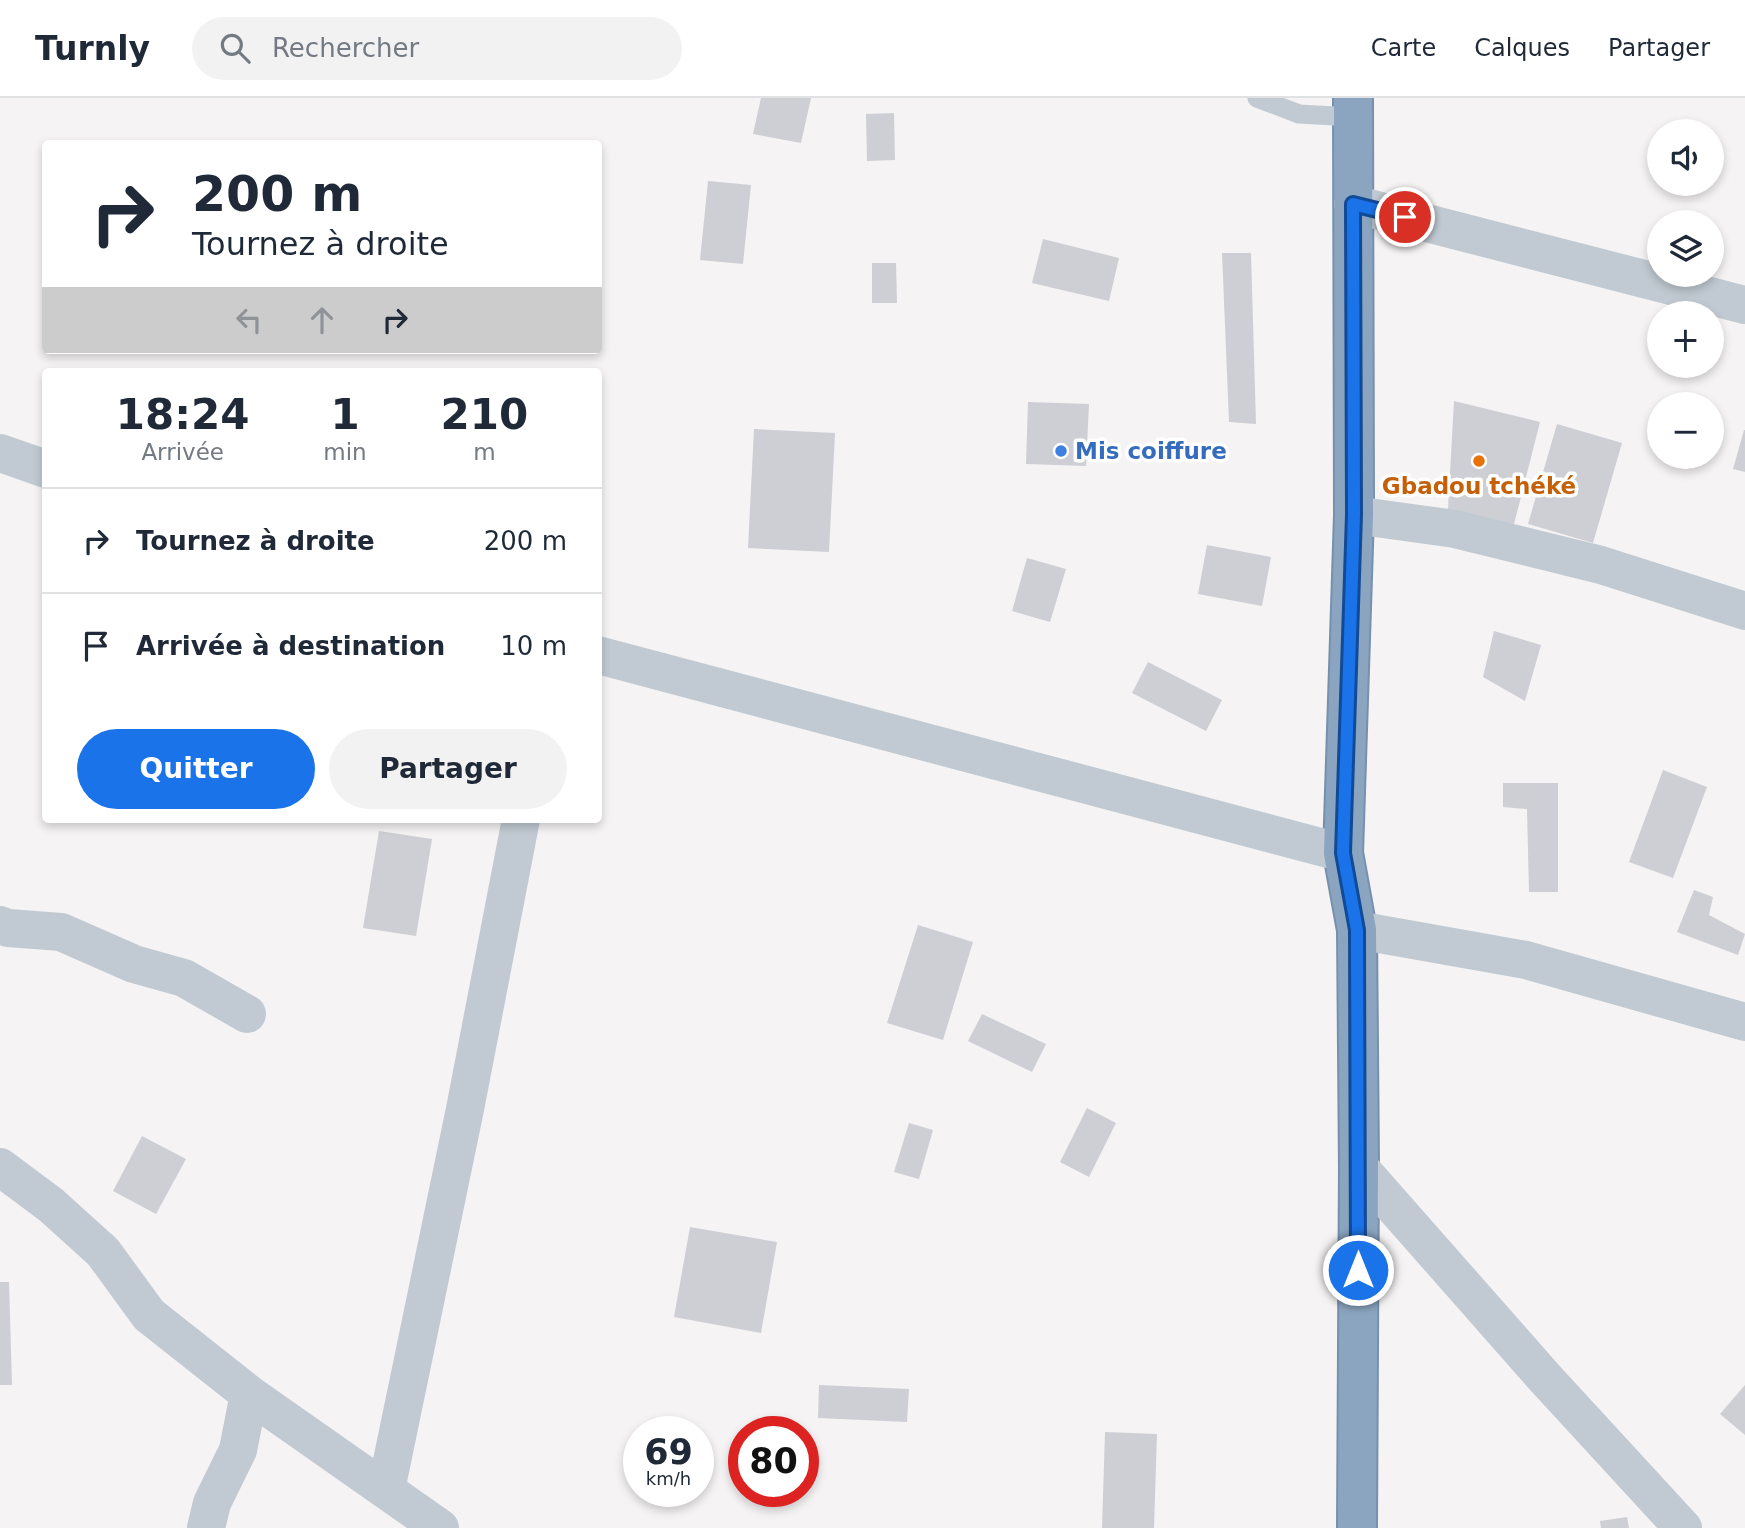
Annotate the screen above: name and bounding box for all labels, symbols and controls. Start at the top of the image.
search box [192,17,682,80]
text: Turnly [35,29,150,68]
icon: search [216,29,254,67]
text: Rechercher [272,33,419,63]
text: Carte [1371,34,1436,62]
text: Calques [1474,34,1570,62]
text: Partager [1608,34,1710,62]
map controls [1647,119,1724,469]
button: sound [1647,119,1724,196]
text: 200 m [192,166,362,223]
icon: right [77,168,168,259]
pin [1375,187,1435,247]
icon: arrive [1386,198,1424,236]
button: layers [1647,210,1724,287]
text: Tournez à droite [192,225,449,263]
icon: left [230,301,268,339]
icon: ahead [303,301,341,339]
icon: right [376,301,414,339]
button: + [1647,301,1724,378]
text: 18:24 [116,390,250,439]
text: 1 [330,390,360,439]
text: 210 [441,390,528,439]
button: − [1647,392,1724,469]
place label: Mis coiffure [1075,438,1227,464]
text: Arrivée [141,439,224,465]
text: min [323,439,367,465]
text: m [473,439,496,465]
marker: Mis coiffure [1053,443,1069,459]
marker: Gbadou tchéké [1471,453,1487,469]
place label: Gbadou tchéké [1382,473,1576,499]
icon: right [77,522,115,560]
text: Tournez à droite [136,526,375,556]
text: 200 m [484,526,567,556]
icon: arrive [77,627,115,665]
text: Arrivée à destination [136,631,445,661]
text: 10 m [500,631,567,661]
button: Quitter [77,729,315,809]
button: Partager [329,729,567,809]
position arrow [1321,1233,1395,1307]
speed limit sign: 80 [728,1416,819,1507]
text: 69 [644,1432,693,1472]
text: km/h [646,1468,691,1489]

